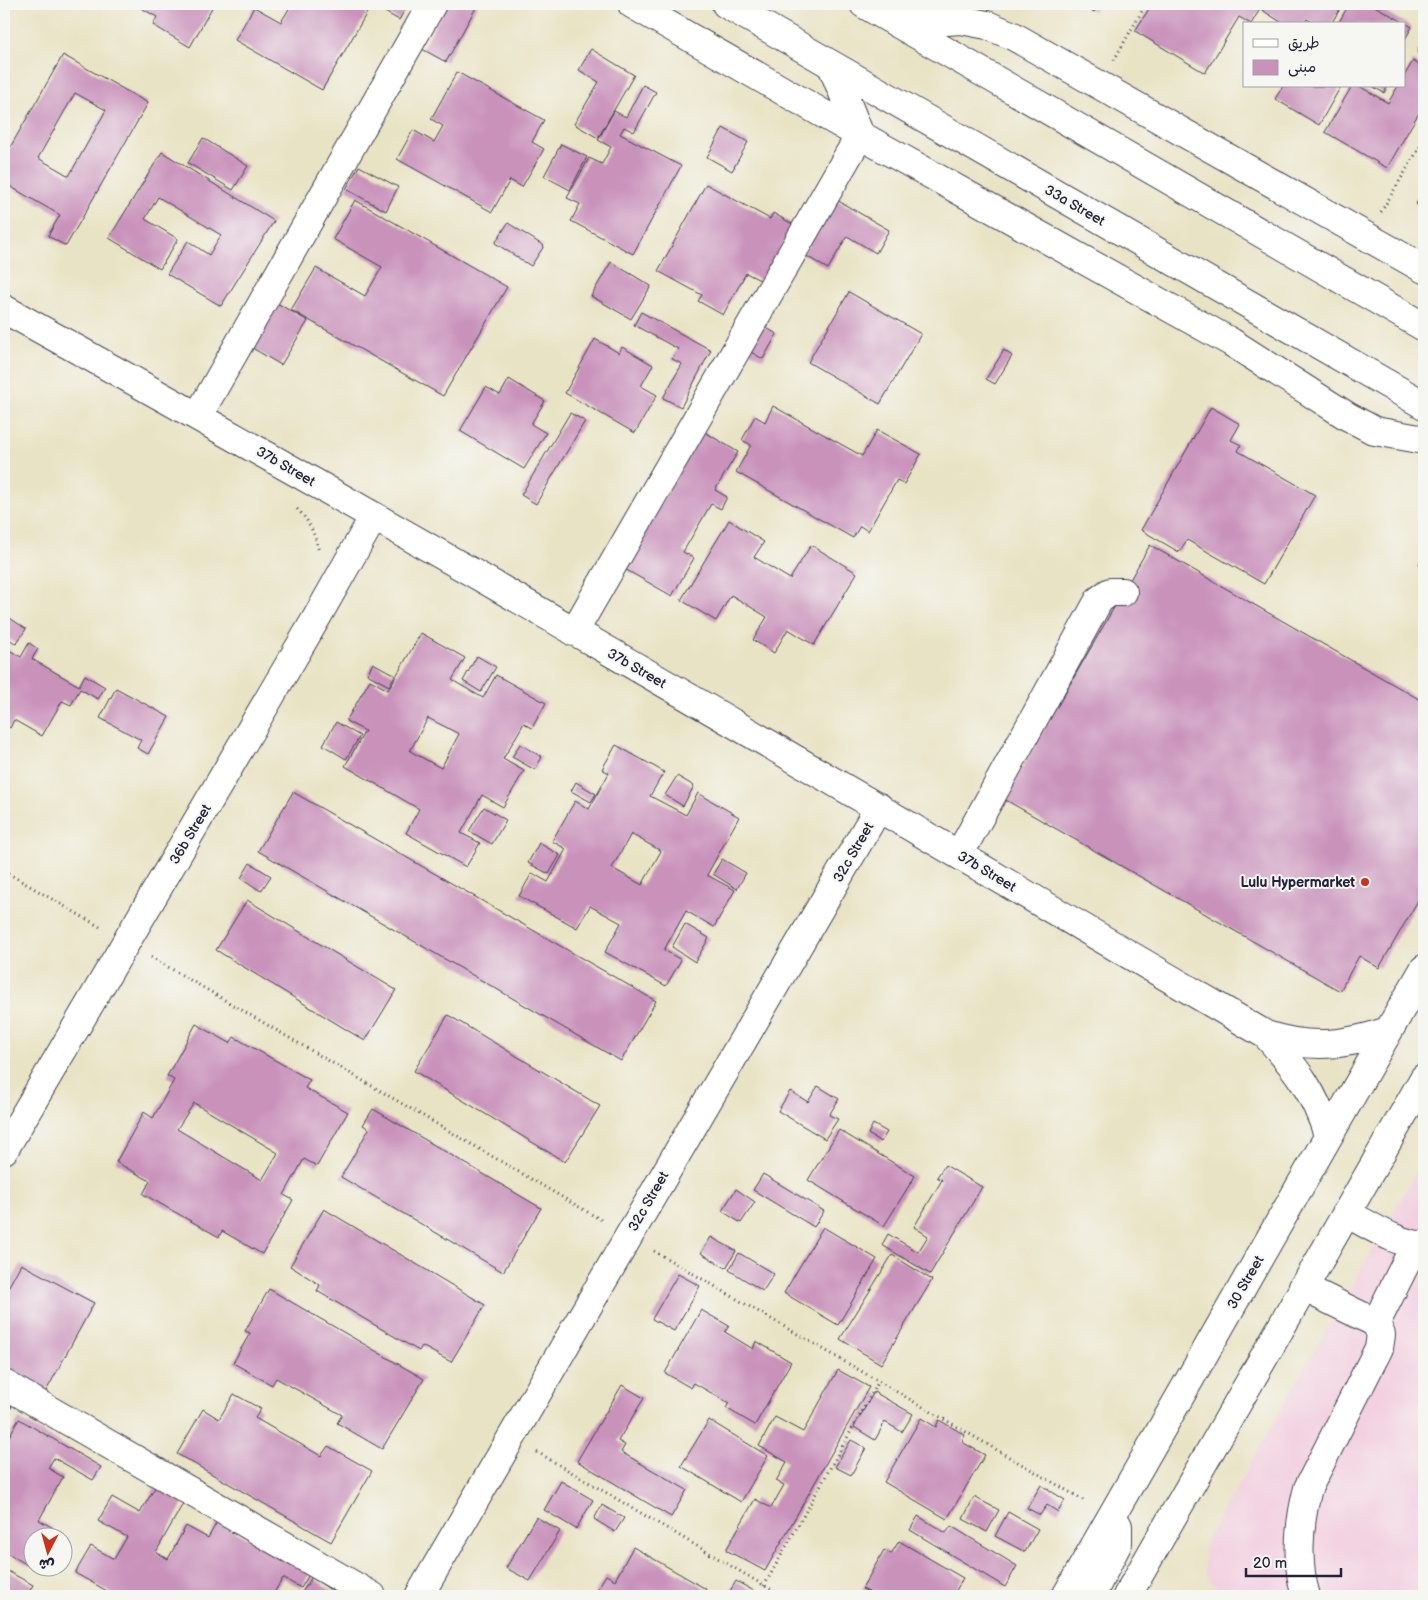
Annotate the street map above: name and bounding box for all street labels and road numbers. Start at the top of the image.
street label: 33a Street [1041,181,1109,230]
street label: 37b Street [253,443,319,490]
street label: 37b Street [604,645,670,692]
street label: 36b Street [166,801,215,867]
street label: 32c Street [830,819,878,885]
street label: 37b Street [954,847,1020,896]
street label: 32c Street [625,1168,673,1234]
street label: 30 Street [1223,1252,1268,1312]

